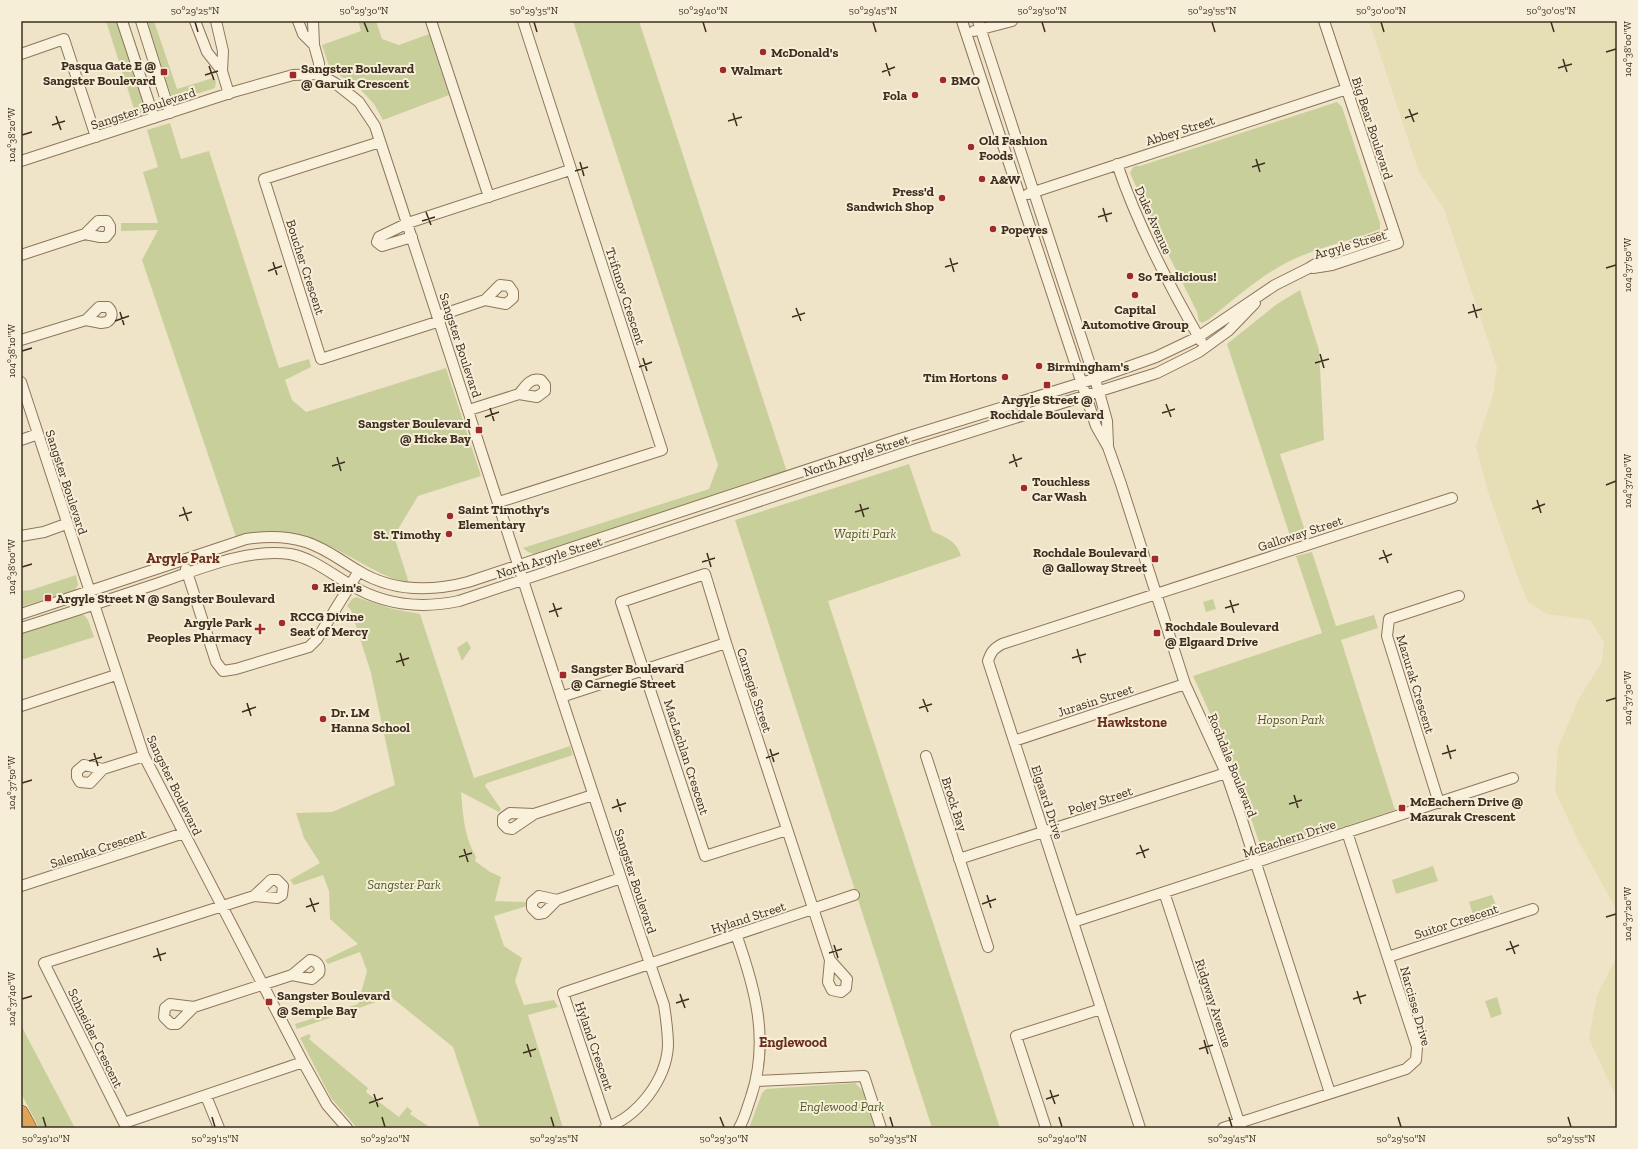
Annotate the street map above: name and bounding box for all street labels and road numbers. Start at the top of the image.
street label: Big Bear Boulevard [1349,75,1396,181]
street label: Sangster Boulevard [89,84,197,132]
street label: Abbey Street [1144,112,1217,149]
street label: Duke Avenue [1132,184,1175,257]
street label: Boucher Crescent [283,218,328,317]
street label: Argyle Street [1312,227,1388,262]
street label: Trifunov Crescent [603,246,648,347]
street label: Sangster Boulevard [437,291,485,399]
street label: Sangster Boulevard [43,428,91,536]
street label: North Argyle Street [801,431,911,480]
street label: Galloway Street [1256,513,1345,554]
street label: North Argyle Street [494,533,604,582]
street label: Mazurak Crescent [1393,633,1438,735]
street label: Carnegie Street [734,646,775,734]
street label: Jurasin Street [1055,681,1135,720]
street label: MacLachlan Crescent [661,698,712,817]
street label: Rochdale Boulevard [1205,711,1260,819]
street label: Sangster Boulevard [144,733,205,838]
street label: Elgaard Drive [1029,763,1067,841]
street label: Brock Bay [939,775,970,834]
street label: Poley Street [1066,783,1134,818]
street label: McEachern Drive [1241,816,1337,861]
street label: Salemka Crescent [48,826,148,871]
street label: Sangster Boulevard [612,827,660,935]
street label: Hyland Street [709,898,787,937]
street label: Suitor Crescent [1412,901,1500,942]
street label: Ridgway Avenue [1192,957,1235,1049]
street label: Narcisse Drive [1397,965,1434,1047]
street label: Schneider Crescent [65,986,126,1091]
street label: Hyland Crescent [572,1000,617,1093]

